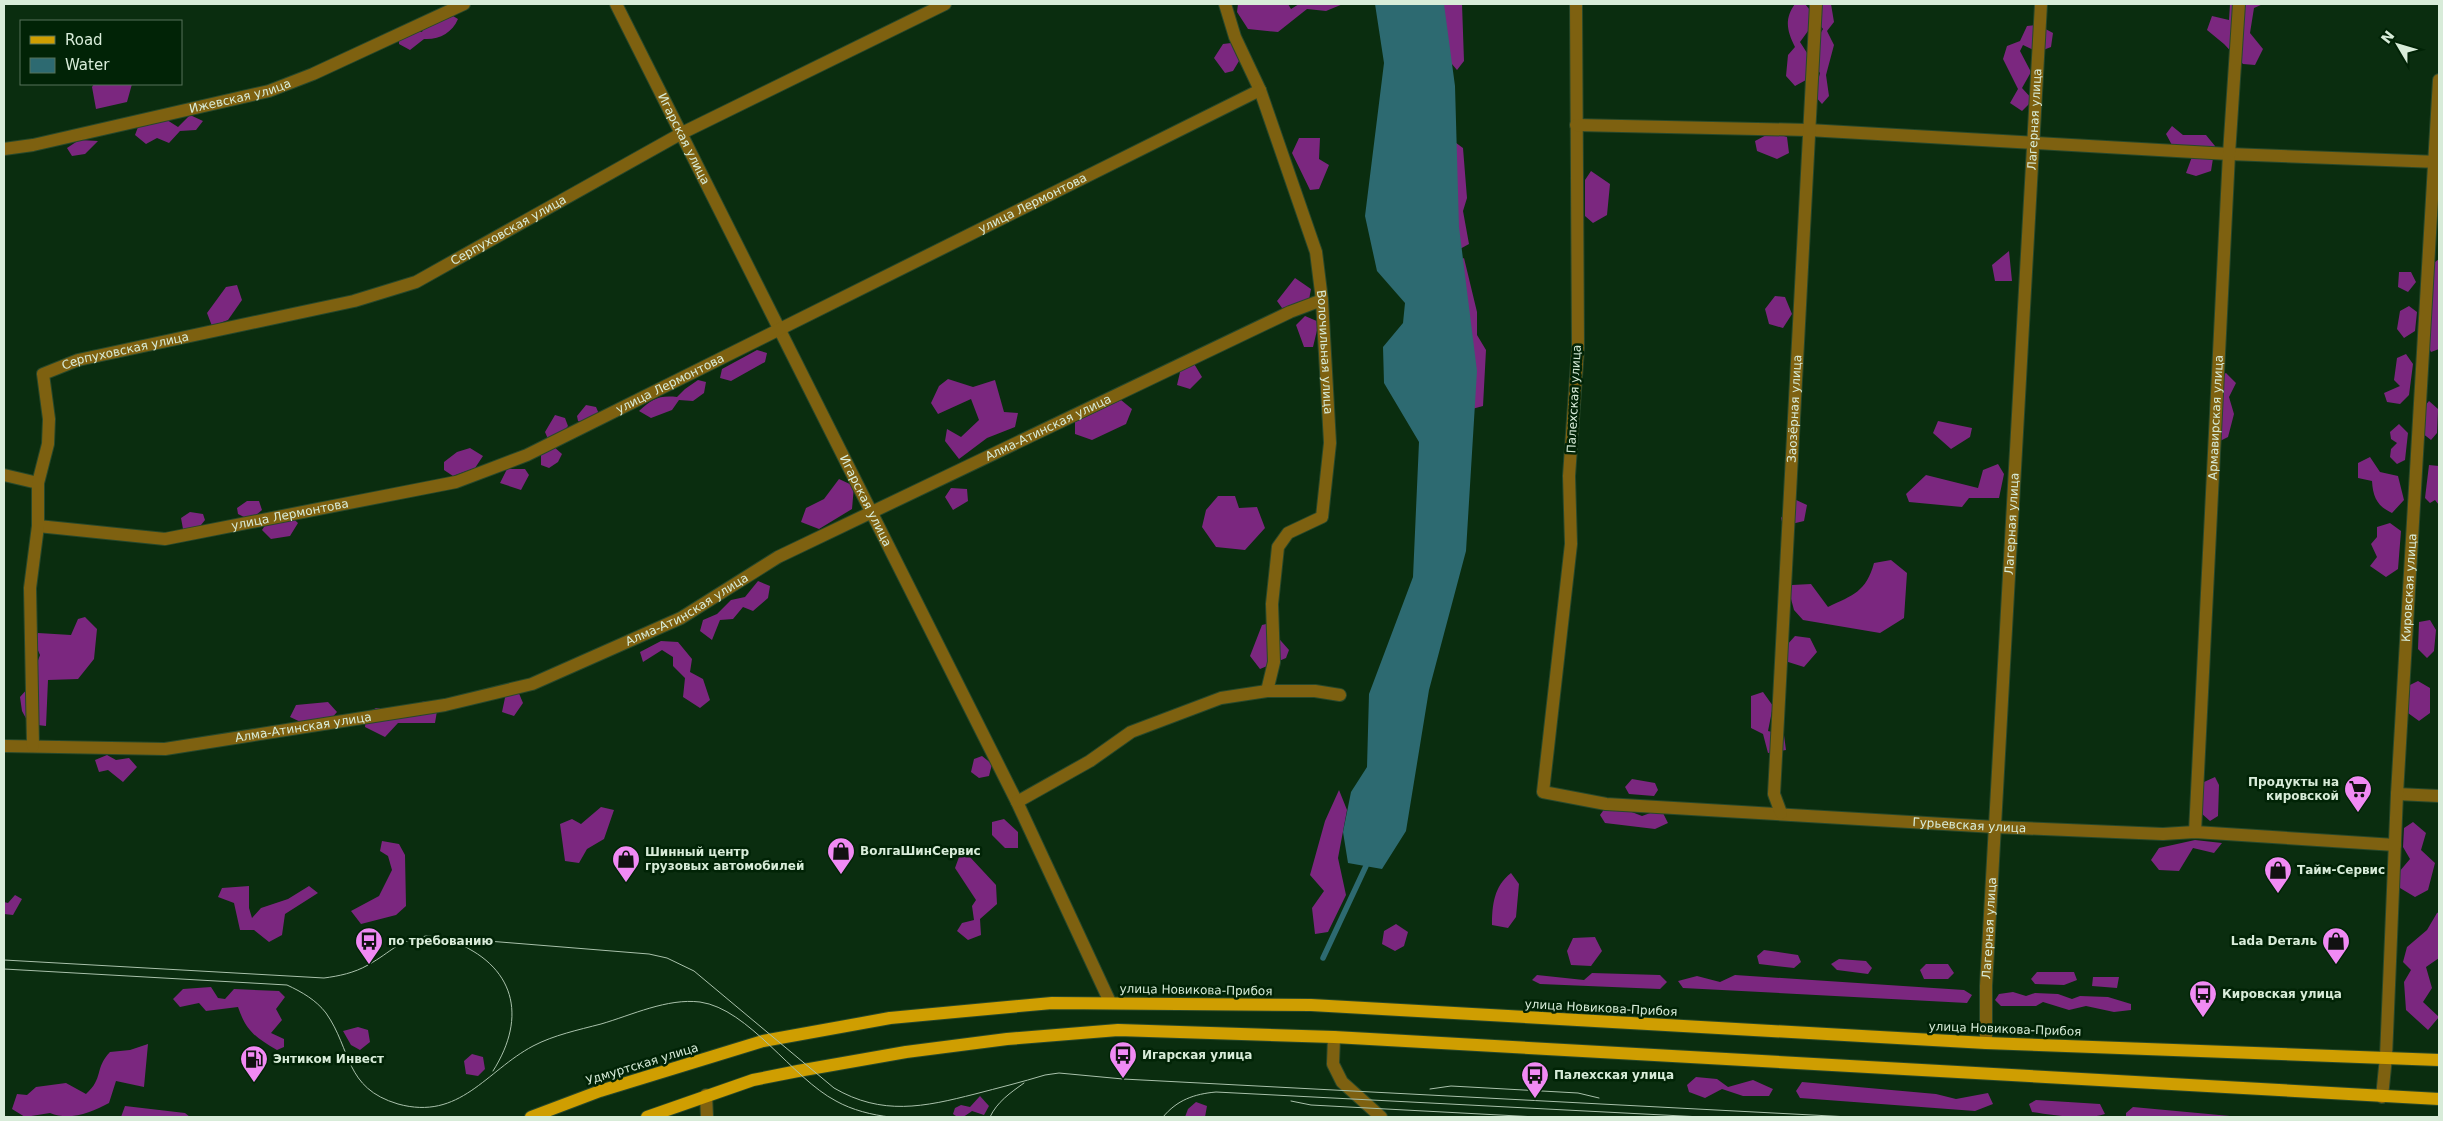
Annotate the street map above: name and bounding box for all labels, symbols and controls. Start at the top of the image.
legend [20,20,182,85]
north arrow [2373,20,2423,70]
text: N [2378,27,2398,47]
text: Road [65,31,103,49]
text: Water [65,56,110,74]
street label: Лагерная улица [2025,68,2044,171]
street label: Ижевская улица [188,76,293,116]
street label: Игарская улица [655,91,713,187]
street label: улица Лермонтова [976,170,1089,236]
street label: Серпуховская улица [448,192,569,268]
street label: Волочильная улица [1314,289,1335,415]
street label: Серпуховская улица [60,329,190,373]
street label: Палехская улица [1564,344,1584,454]
street label: улица Лермонтова [614,351,726,417]
street label: Заозёрная улица [1785,354,1804,463]
street label: Армавирская улица [2206,355,2226,480]
street label: Алма-Атинская улица [983,392,1113,464]
street label: Игарская улица [837,453,895,549]
street label: Лагерная улица [2002,472,2022,575]
street label: улица Лермонтова [230,496,350,533]
street label: Кировская улица [2399,533,2419,642]
street label: Алма-Атинская улица [623,571,751,649]
street label: Алма-Атинская улица [234,710,372,745]
supermarket icon: Продукты на кировской [2343,774,2373,813]
place label: Продукты на кировской [2248,775,2339,803]
street label: Гурьевская улица [1912,815,2027,835]
shop icon: ВолгаШинСервис [826,836,856,875]
shop icon: Шинный центр грузовых автомобилей [611,844,641,883]
place label: ВолгаШинСервис [860,844,981,858]
place label: Шинный центр грузовых автомобилей [645,845,804,873]
shop icon: Тайм-Сервис [2263,855,2293,894]
place label: Тайм-Сервис [2297,863,2385,877]
street label: Лагерная улица [1979,877,1999,979]
bus stop icon: по требованию [354,926,384,965]
shop icon: Lada Dеталь [2321,926,2351,965]
place label: по требованию [388,934,493,948]
place label: Lada Dеталь [2231,934,2317,948]
bus stop icon: Кировская улица [2188,979,2218,1018]
street label: улица Новикова-Прибоя [1119,982,1273,998]
place label: Кировская улица [2222,987,2342,1001]
street label: улица Новикова-Прибоя [1524,997,1678,1019]
street label: улица Новикова-Прибоя [1928,1019,2082,1039]
street label: Удмуртская улица [584,1040,700,1088]
bus stop icon: Игарская улица [1108,1040,1138,1079]
fuel station icon: Энтиком Инвест [239,1044,269,1083]
place label: Игарская улица [1142,1048,1252,1062]
place label: Энтиком Инвест [273,1052,384,1066]
bus stop icon: Палехская улица [1520,1060,1550,1099]
place label: Палехская улица [1554,1068,1674,1082]

